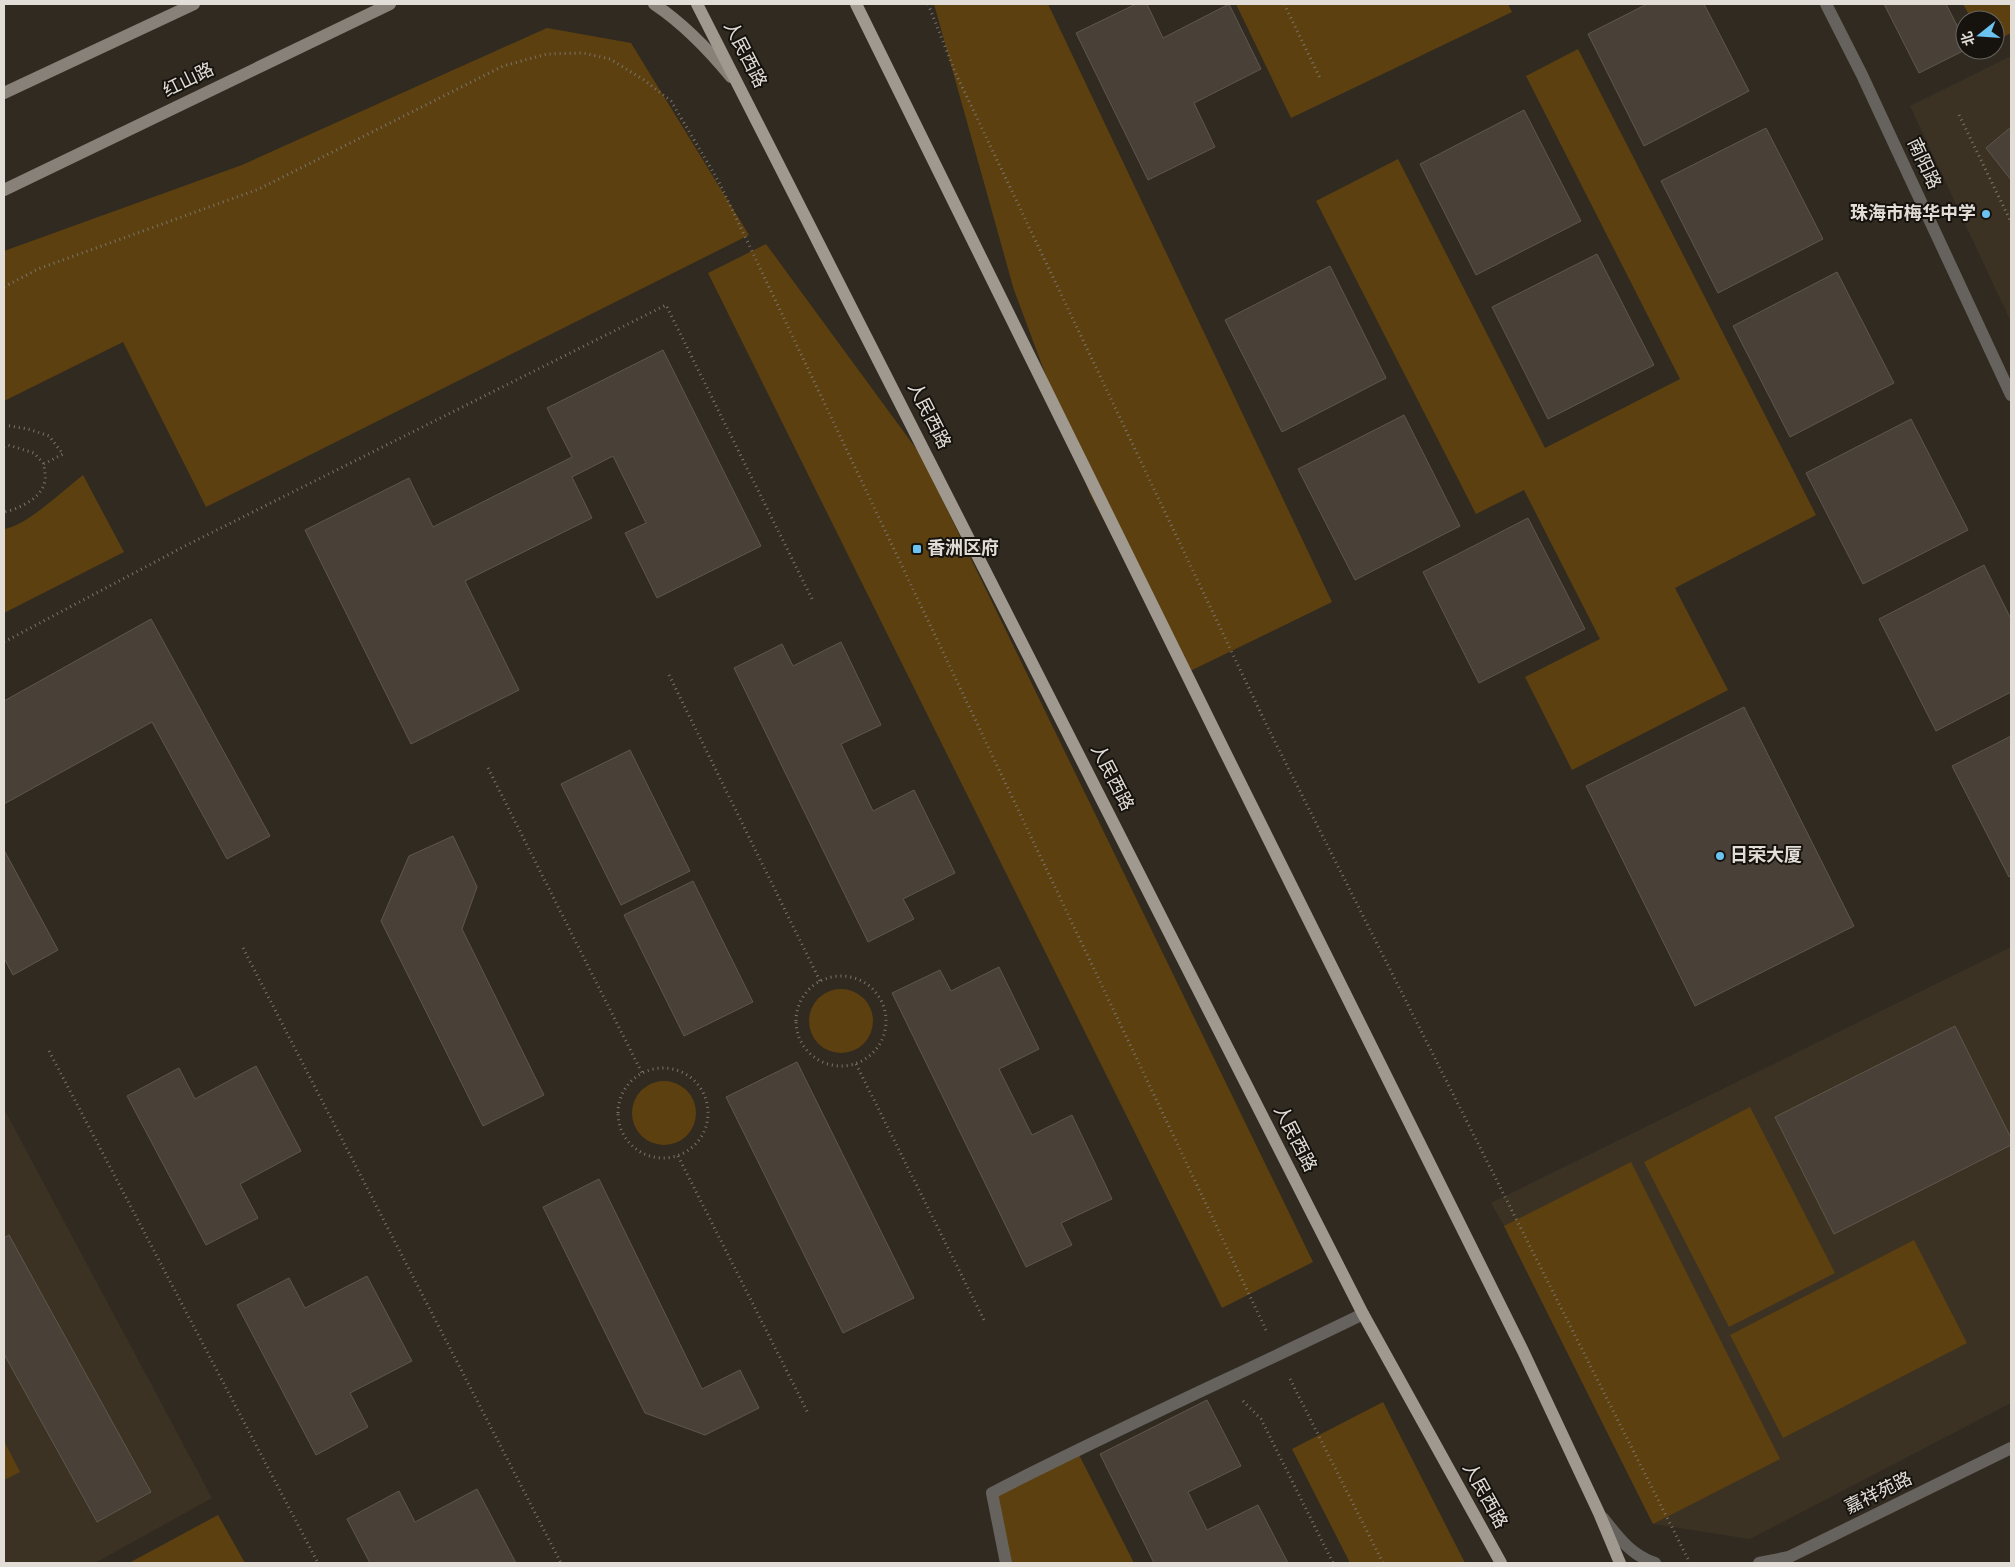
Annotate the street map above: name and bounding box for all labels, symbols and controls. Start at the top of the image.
north arrow [1955,10,2005,60]
street label: 人民西路 [717,18,771,92]
text: 北 [1959,29,1979,48]
street label: 红山路 [160,59,218,103]
street label: 南阳路 [1901,135,1945,193]
place label: 珠海市梅华中学 [1850,203,1976,226]
marker: 珠海市梅华中学 [1980,208,1992,220]
street label: 人民西路 [901,379,955,453]
place label: 香洲区府 [927,538,999,561]
marker: 香洲区府 [911,543,923,555]
street label: 人民西路 [1084,741,1138,815]
place label: 日荣大厦 [1730,845,1802,868]
marker: 日荣大厦 [1714,850,1726,862]
street label: 人民西路 [1267,1102,1321,1176]
street label: 人民西路 [1456,1459,1512,1533]
street label: 嘉祥苑路 [1842,1468,1916,1520]

